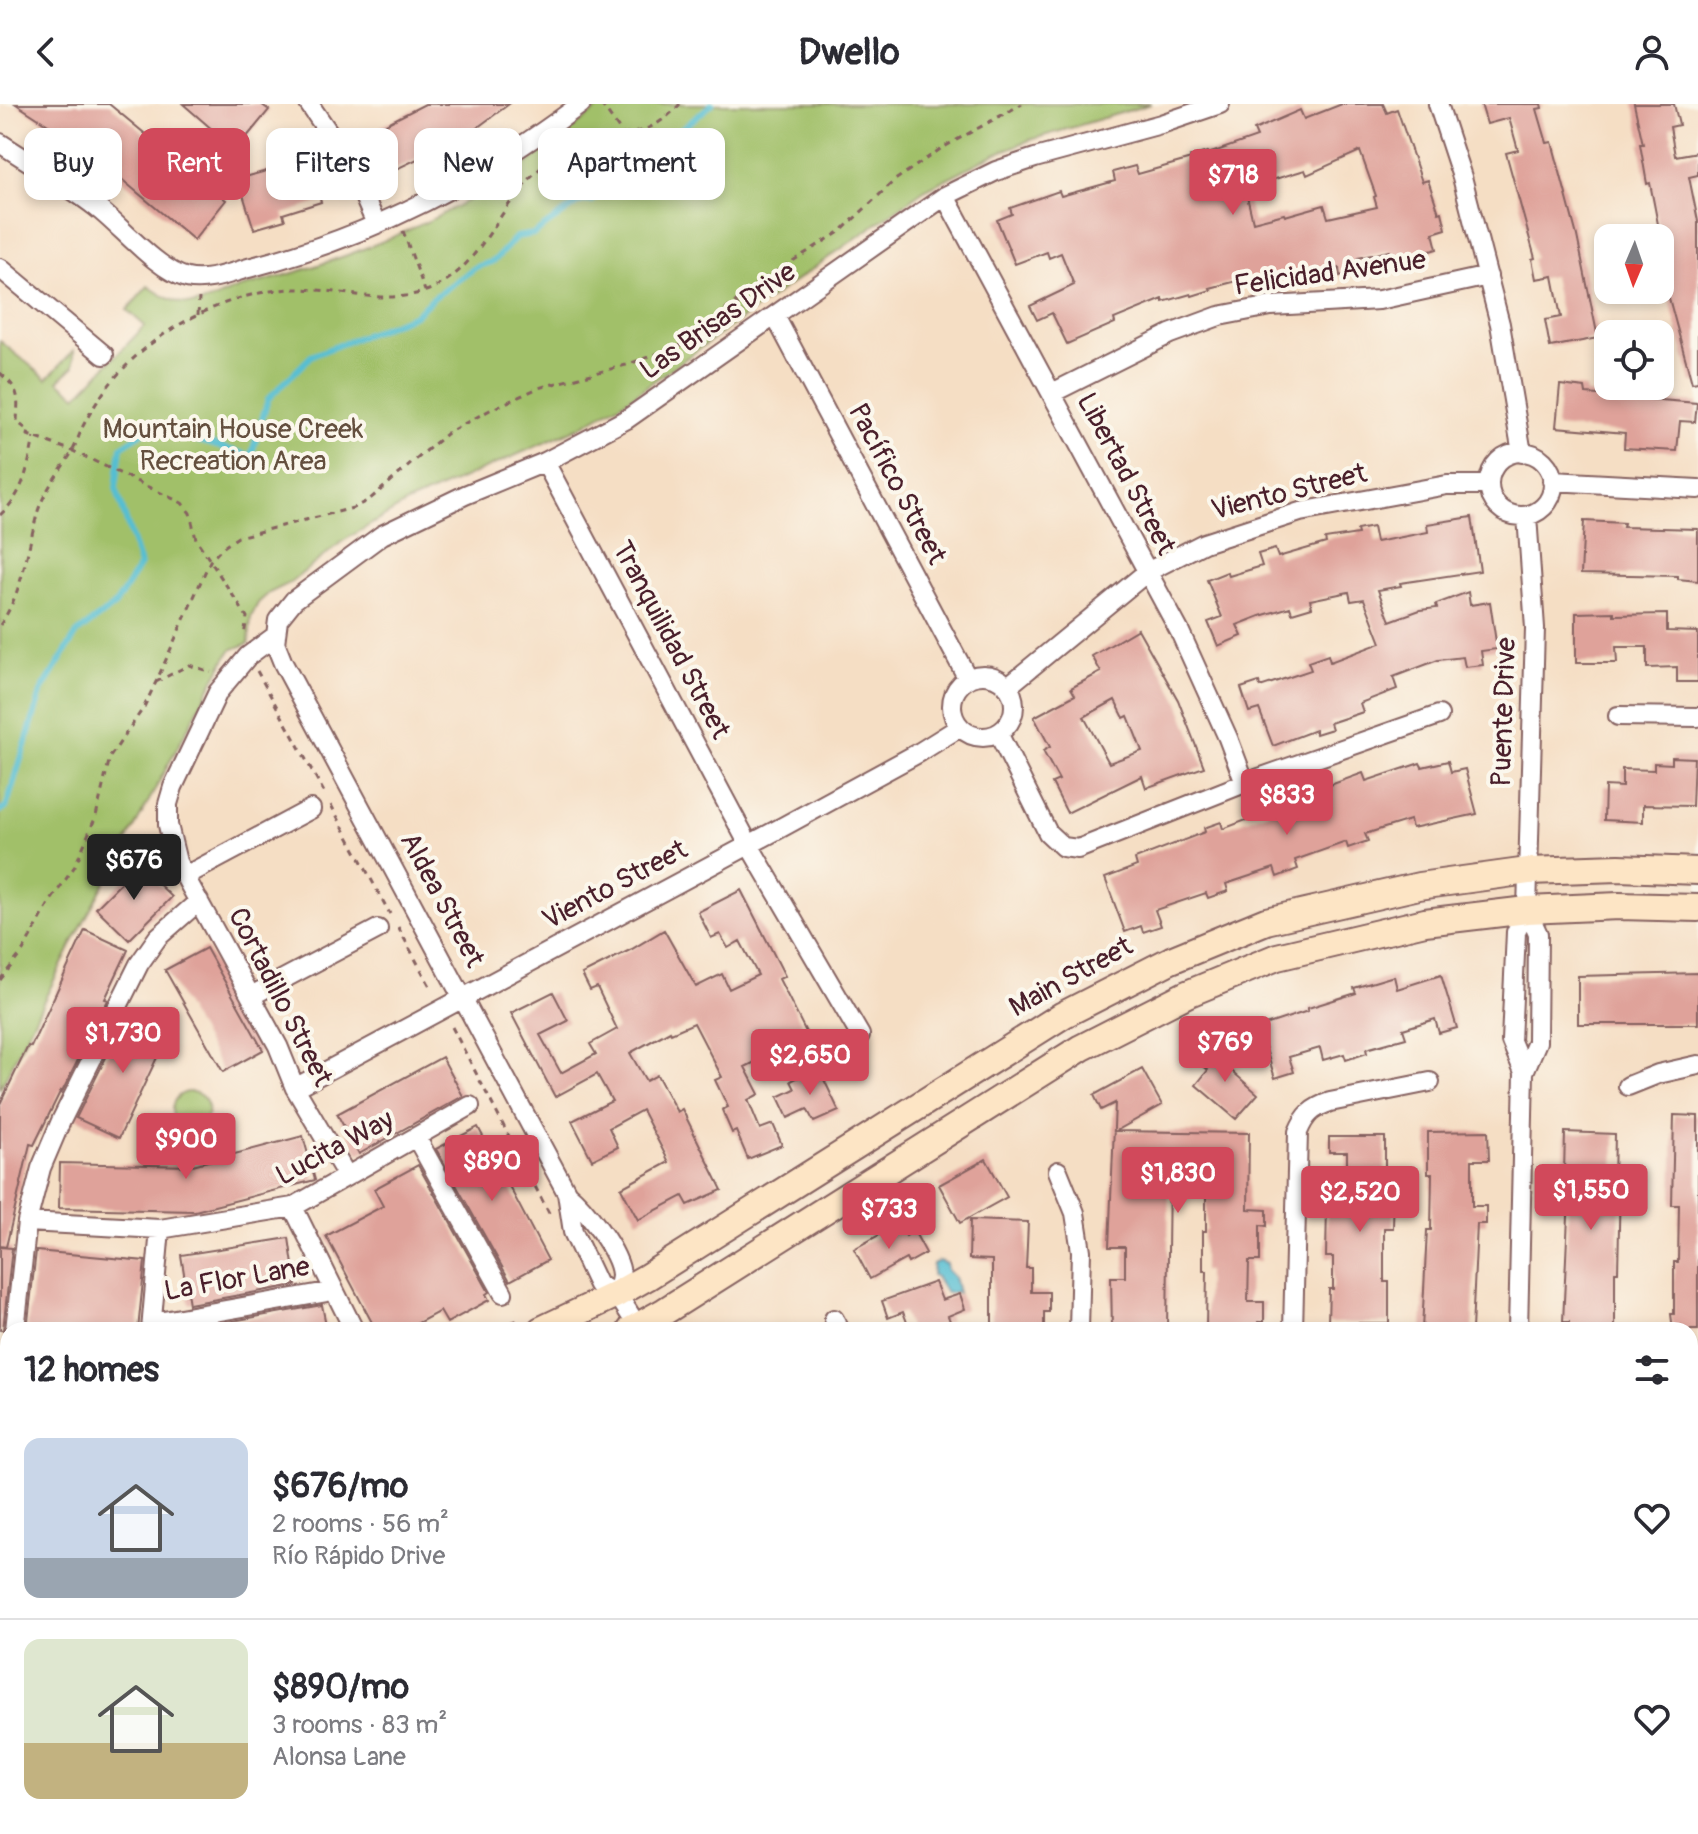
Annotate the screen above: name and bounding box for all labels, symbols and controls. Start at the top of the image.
icon: back [24,30,68,74]
text: Dwello [798,30,900,75]
icon: person [1630,30,1674,74]
chip: Buy [24,128,122,200]
chip: Rent [138,128,250,200]
chip: Filters [266,128,398,200]
chip: New [414,128,522,200]
chip: Apartment [538,128,725,200]
pin: $718 [1186,149,1280,217]
text: $718 [1207,159,1259,191]
north arrow [1594,224,1674,304]
map controls [1594,224,1674,400]
street label: Felicidad Avenue [1232,242,1428,304]
street label: Las Brisas Drive [633,254,803,388]
button: locate [1594,320,1674,400]
street label: Libertad Street [1069,387,1184,562]
street label: Pacífico Street [840,398,954,571]
park label: Mountain House Creek Recreation Area [102,412,364,479]
street label: Viento Street [1208,456,1371,528]
street label: Tranquilidad Street [604,535,738,746]
street label: Puente Drive [1484,637,1524,787]
pin: $833 [1240,769,1334,837]
text: $833 [1259,779,1315,811]
street label: Aldea Street [392,827,492,974]
street label: Viento Street [537,832,694,938]
pin: $676 [87,834,181,902]
text: $676 [105,844,163,876]
street label: Cortadillo Street [220,902,340,1093]
street label: Main Street [1003,928,1139,1025]
pin: $1,730 [58,1007,188,1075]
pin: $769 [1178,1016,1272,1084]
text: $1,730 [85,1017,161,1049]
text: $769 [1197,1026,1253,1058]
pin: $2,650 [745,1029,875,1097]
text: $2,650 [769,1039,851,1071]
street label: Lucita Way [270,1102,400,1194]
pin: $900 [139,1113,233,1181]
text: $900 [155,1123,218,1155]
pin: $890 [445,1135,539,1203]
text: $890 [463,1145,521,1177]
pin: $1,830 [1113,1147,1243,1215]
text: $1,830 [1140,1157,1216,1189]
pin: $1,550 [1526,1164,1656,1232]
pin: $2,520 [1295,1166,1425,1234]
text: $1,550 [1553,1174,1629,1206]
text: $2,520 [1319,1176,1401,1208]
pin: $733 [842,1183,936,1251]
text: $733 [861,1193,917,1225]
street label: La Flor Lane [162,1249,313,1309]
icon: filters [1630,1348,1674,1392]
text: 12 homes [24,1349,159,1392]
text: $676/mo [272,1465,408,1508]
icon: home [88,1470,184,1566]
icon: heart [1630,1496,1674,1540]
text: 2 rooms · 56 m² [272,1508,449,1540]
text: Río Rápido Drive [272,1540,445,1572]
text: $890/mo [272,1666,409,1709]
icon: home [88,1671,184,1767]
icon: heart [1630,1697,1674,1741]
text: 3 rooms · 83 m² [272,1709,447,1741]
text: Alonsa Lane [272,1741,406,1773]

